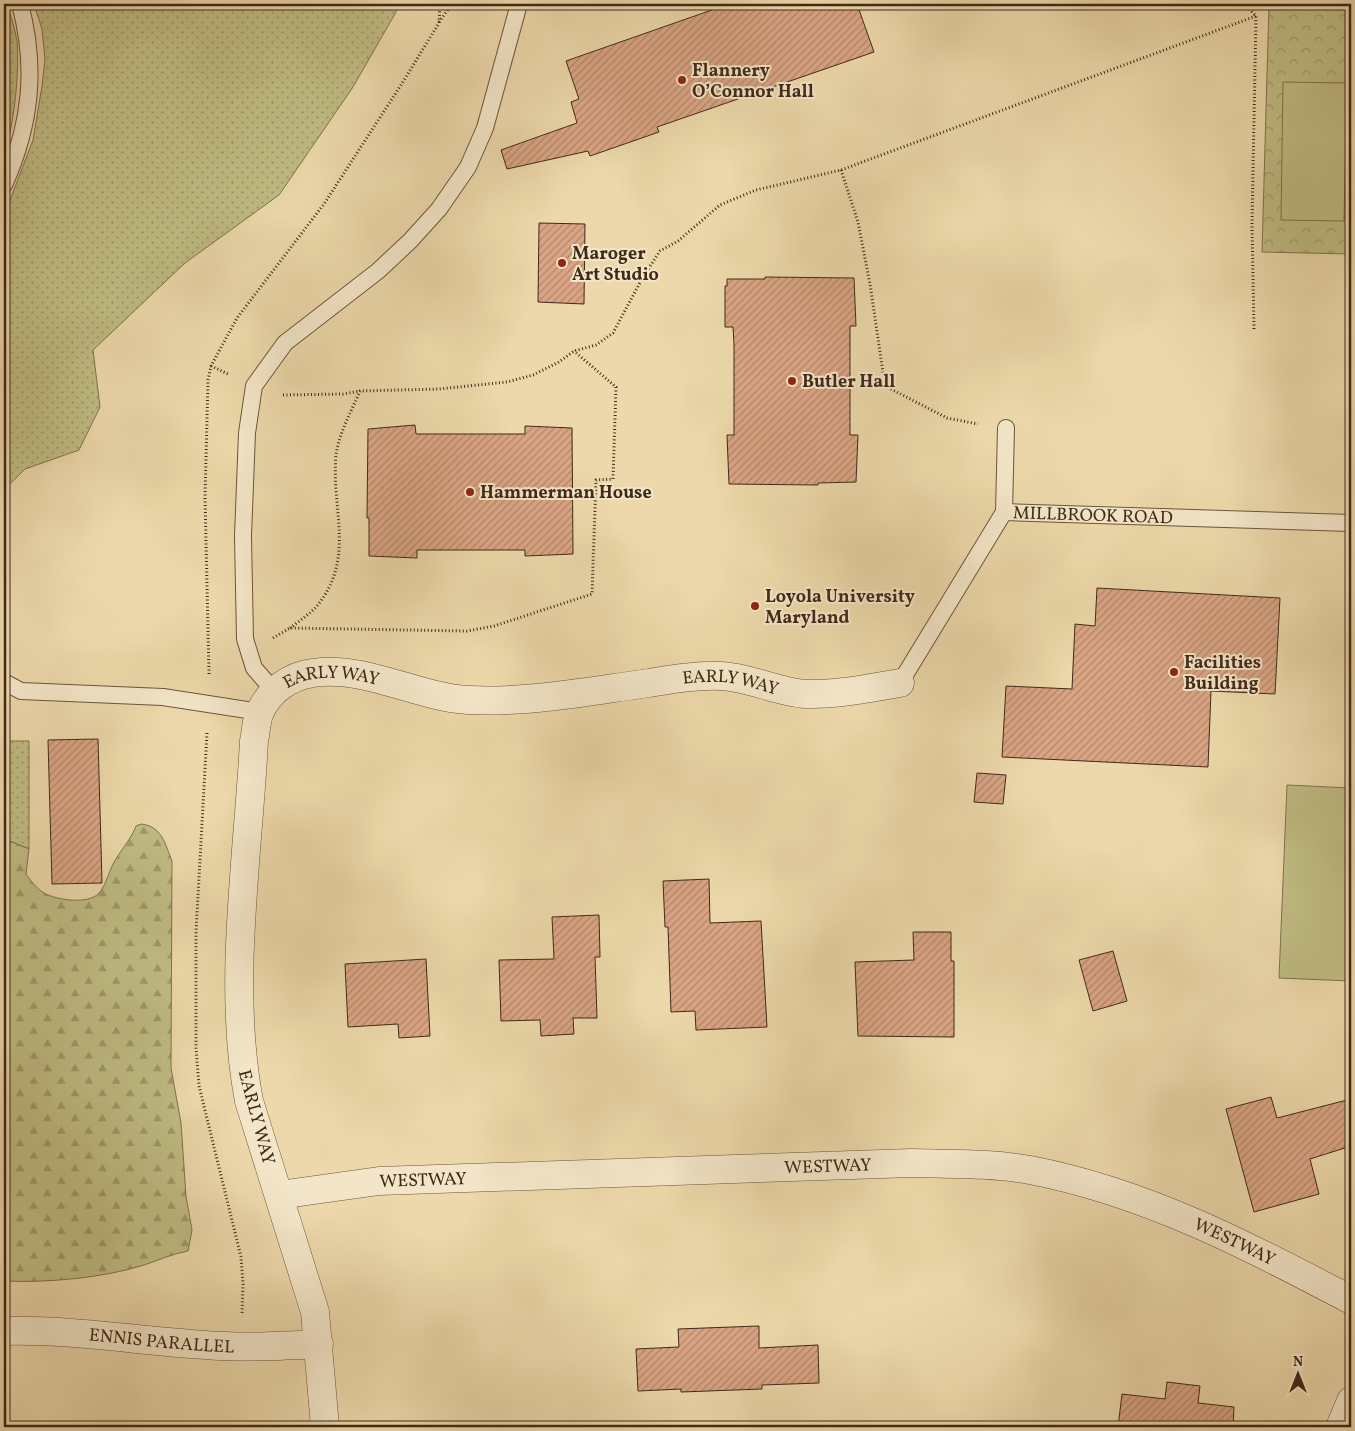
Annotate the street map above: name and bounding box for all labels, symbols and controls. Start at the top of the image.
place label: Flannery O’Connor Hall [692,59,814,105]
marker: Flannery O’Connor Hall [676,74,688,86]
place label: Maroger Art Studio [572,242,659,288]
marker: Maroger Art Studio [556,257,568,269]
place label: Butler Hall [802,370,895,395]
marker: Butler Hall [786,375,798,387]
place label: Hammerman House [480,481,652,506]
marker: Hammerman House [464,486,476,498]
street label: MILLBROOK ROAD [1012,501,1173,531]
place label: Loyola University Maryland [765,585,915,631]
marker: Loyola University Maryland [749,600,761,612]
place label: Facilities Building [1184,651,1261,697]
street label: EARLY WAY [279,661,382,696]
street label: EARLY WAY [681,665,781,702]
marker: Facilities Building [1168,666,1180,678]
street label: EARLY WAY [231,1067,280,1168]
street label: WESTWAY [784,1153,872,1181]
street label: WESTWAY [379,1167,467,1195]
street label: WESTWAY [1189,1213,1279,1273]
street label: ENNIS PARALLEL [88,1323,235,1360]
north arrow [1272,1348,1322,1398]
text: N [1293,1353,1303,1372]

